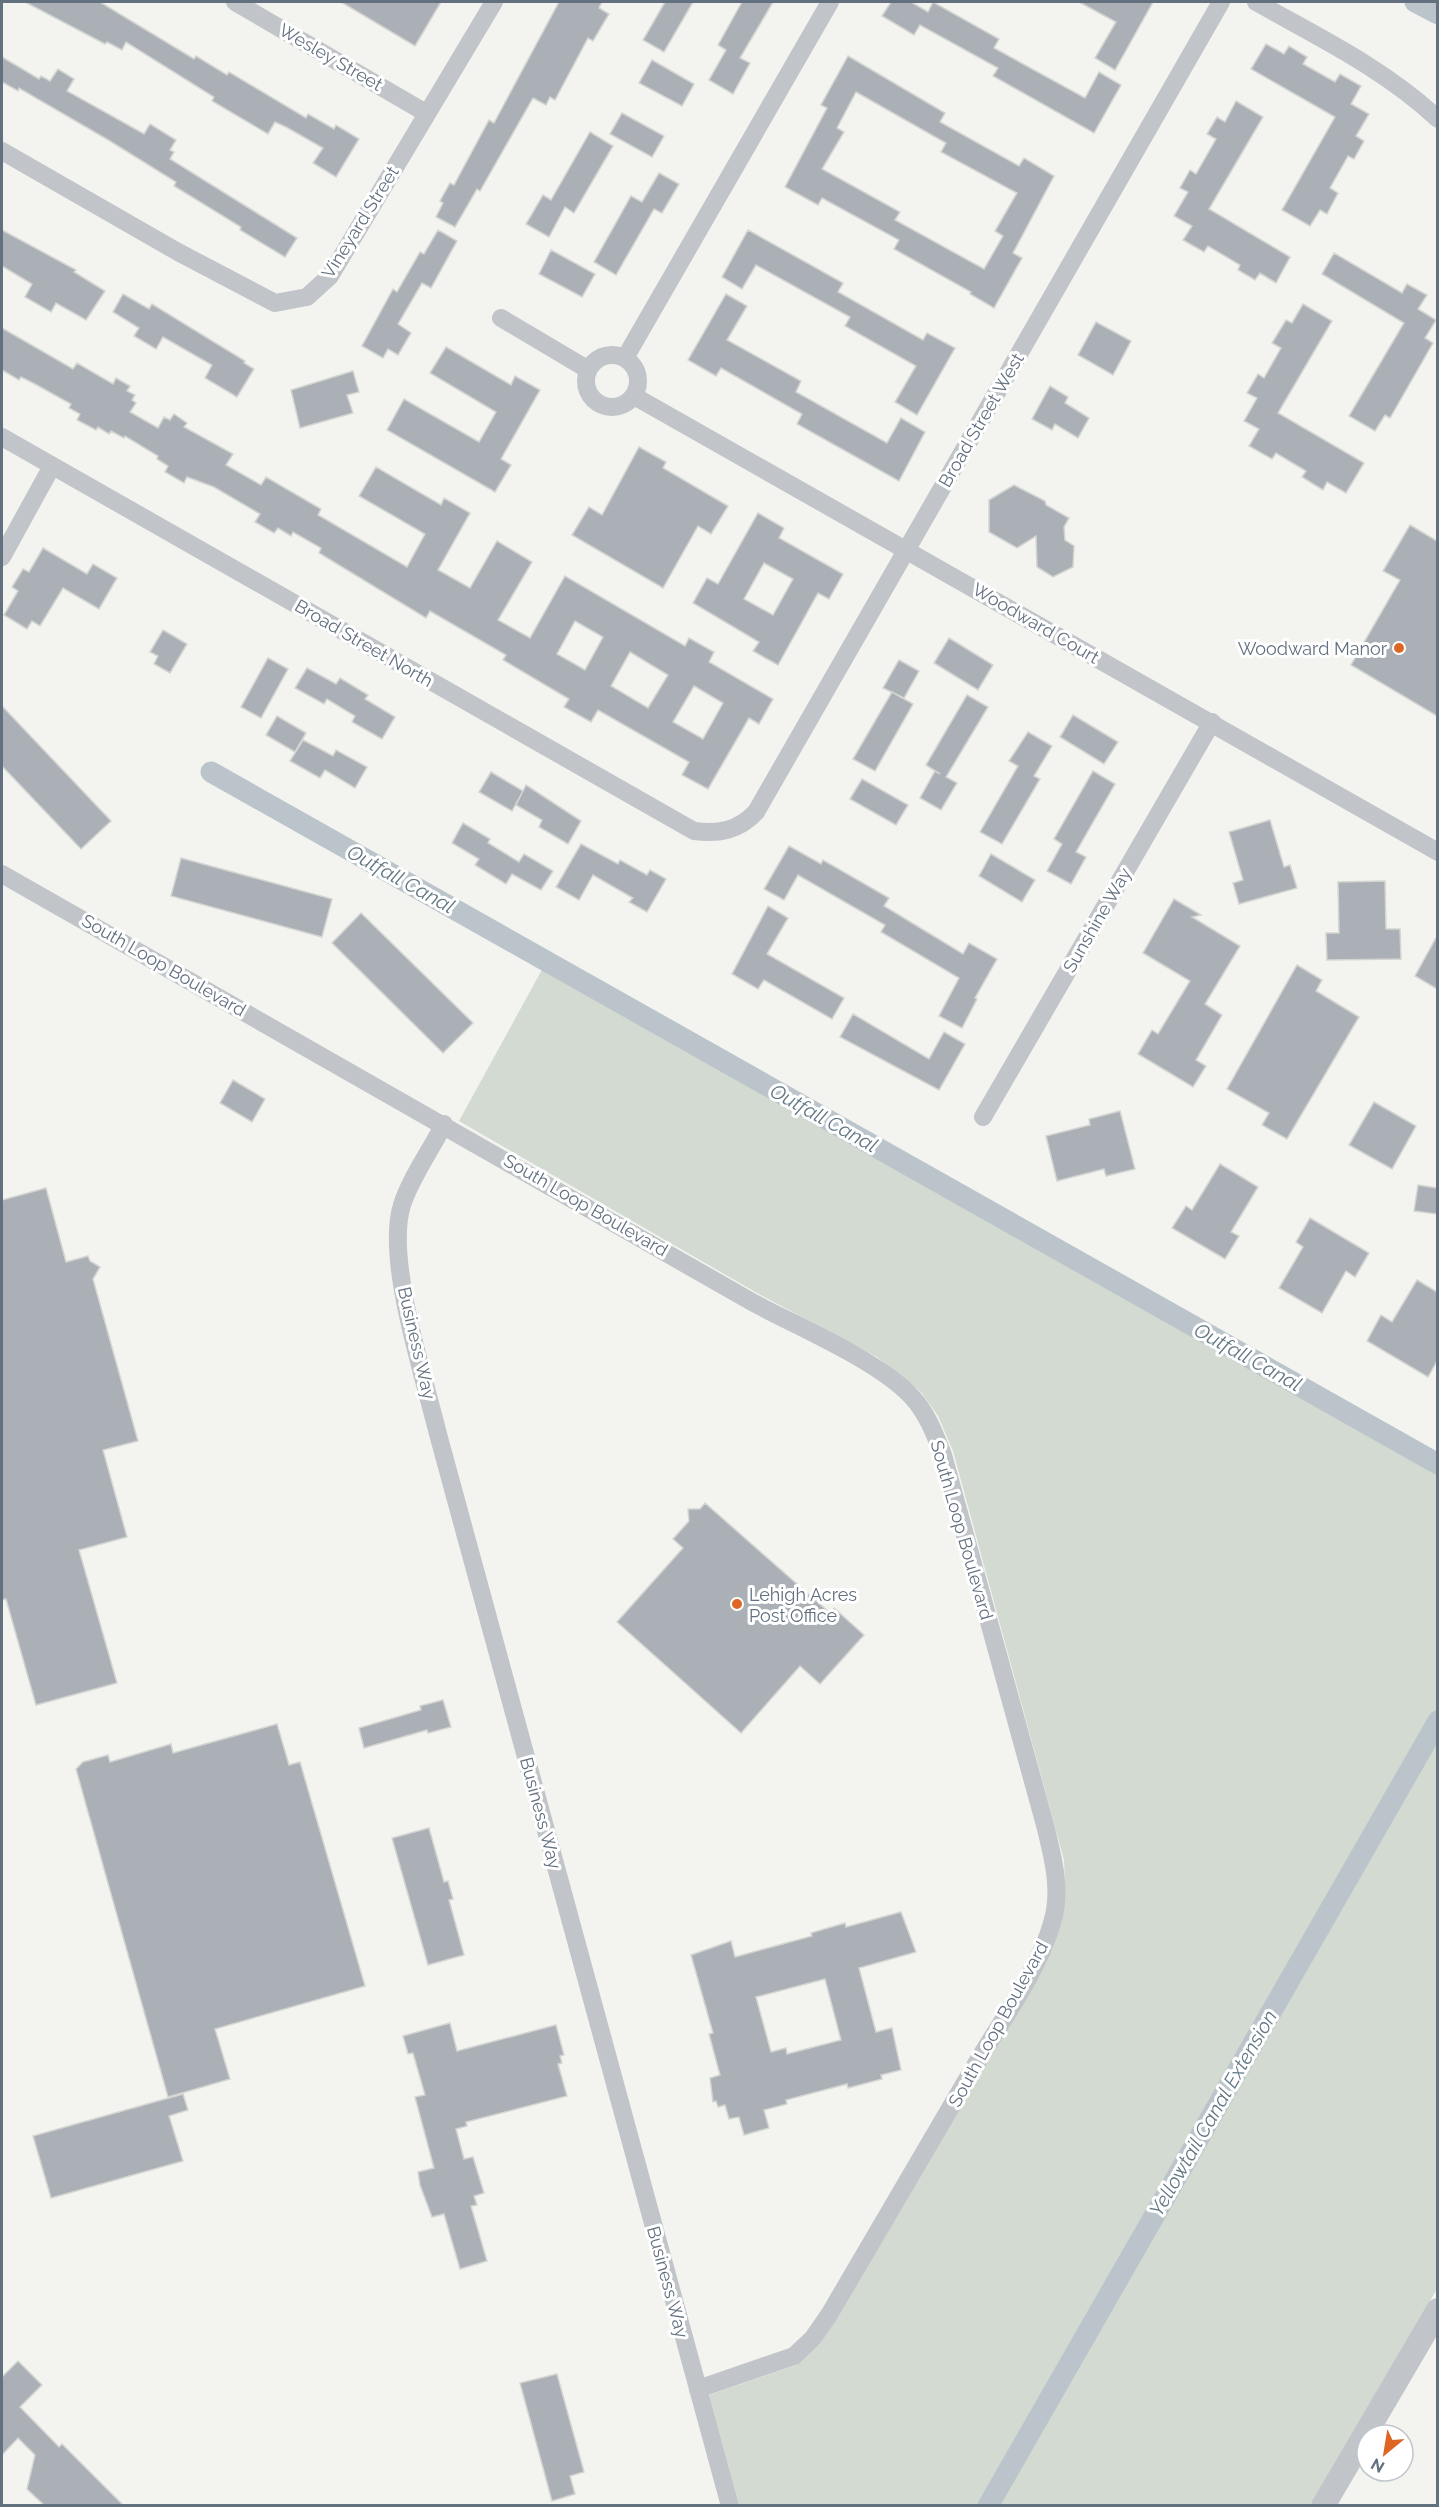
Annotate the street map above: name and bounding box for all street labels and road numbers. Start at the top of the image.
street label: Wesley Street [276,19,386,95]
street label: Vineyard Street [317,162,403,282]
street label: Broad Street West [934,349,1028,491]
street label: Woodward Court [969,578,1103,668]
street label: Broad Street North [291,595,437,691]
street label: Sunshine Way [1059,864,1136,976]
street label: South Loop Boulevard [78,909,250,1021]
street label: South Loop Boulevard [500,1149,672,1261]
street label: Business Way [394,1285,440,1402]
street label: South Loop Boulevard [926,1438,998,1622]
street label: Business Way [516,1755,566,1871]
street label: South Loop Boulevard [944,1938,1052,2110]
street label: Business Way [643,2224,693,2340]

